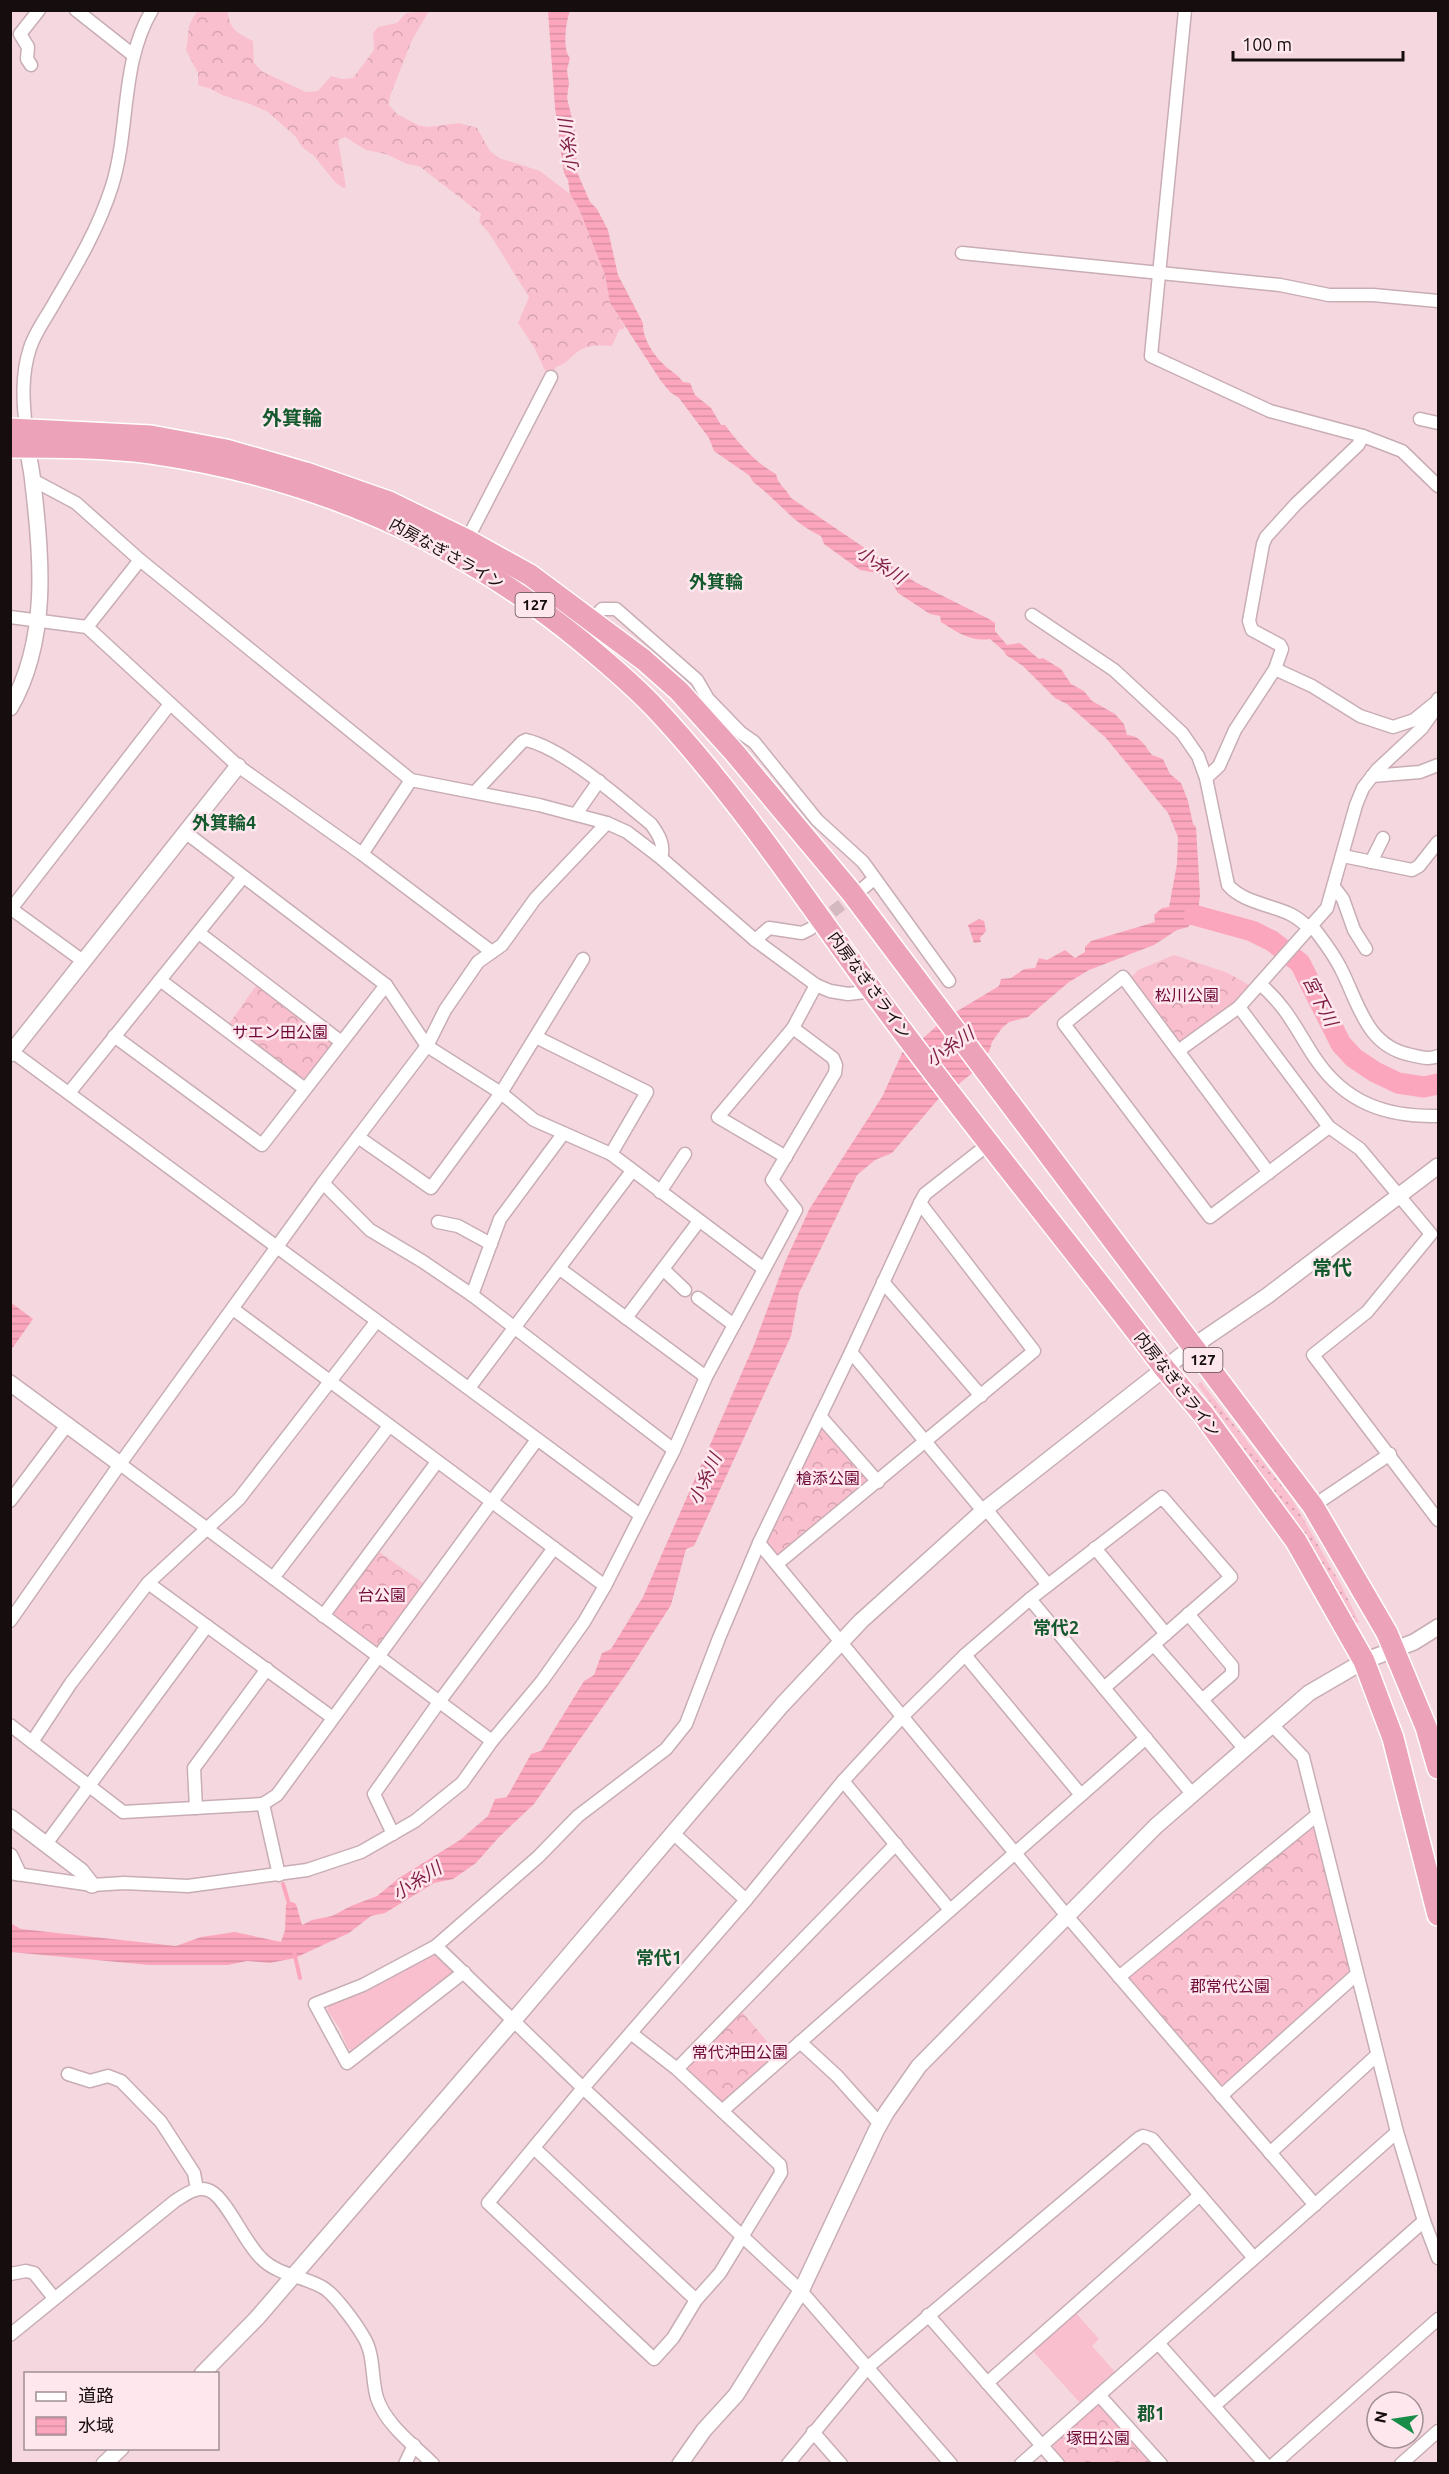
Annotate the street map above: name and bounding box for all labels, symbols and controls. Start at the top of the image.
scale bar [1233,24,1402,62]
text: 100 m [1242,34,1292,54]
water label: 小糸川 [555,116,581,174]
district label: 外箕輪 [262,406,322,429]
street label: 内房なぎさライン [387,514,507,592]
water label: 小糸川 [853,541,911,588]
district label: 外箕輪 [689,571,743,591]
road number: 127 [516,593,554,617]
district label: 外箕輪4 [192,812,256,832]
street label: 内房なぎさライン [825,928,915,1042]
water label: 宮下川 [1300,972,1343,1031]
park label: 松川公園 [1155,986,1219,1004]
water label: 小糸川 [922,1021,979,1070]
park label: サエン田公園 [232,1023,328,1041]
district label: 常代 [1312,1256,1352,1279]
street label: 内房なぎさライン [1132,1328,1224,1440]
road number: 127 [1184,1348,1222,1372]
water label: 小糸川 [684,1448,725,1507]
park label: 槍添公園 [796,1469,860,1487]
park label: 台公園 [358,1586,406,1604]
district label: 常代2 [1033,1617,1079,1637]
water label: 小糸川 [388,1856,446,1903]
district label: 常代1 [636,1947,682,1967]
park label: 郡常代公園 [1190,1977,1270,1995]
park label: 常代沖田公園 [692,2043,788,2061]
legend [24,2372,219,2450]
text: 道路 [78,2385,114,2405]
north arrow [1365,2390,1425,2450]
district label: 郡1 [1137,2403,1165,2423]
text: N [1370,2409,1390,2425]
text: 水域 [78,2415,114,2435]
park label: 塚田公園 [1066,2429,1130,2447]

